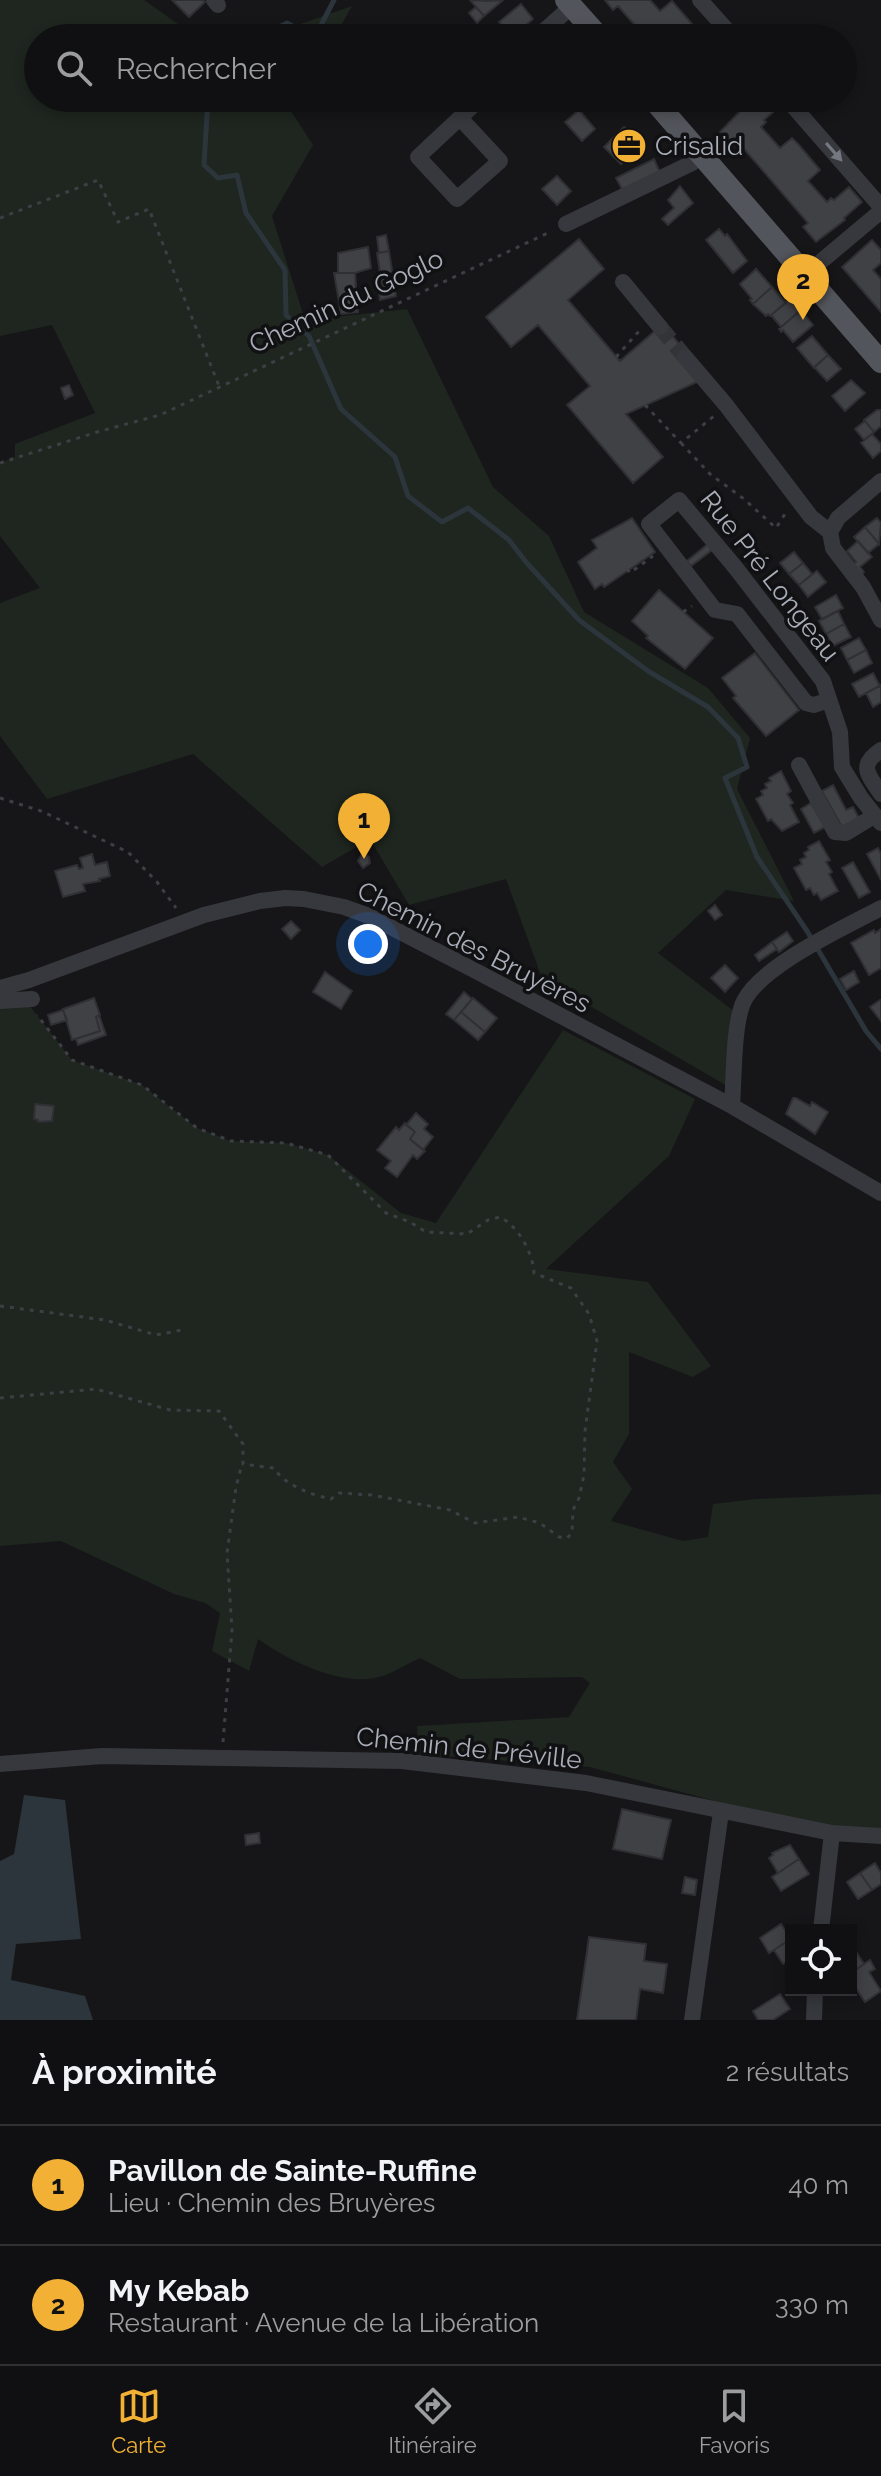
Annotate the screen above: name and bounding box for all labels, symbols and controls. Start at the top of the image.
search box [24,24,857,112]
icon: search [52,46,96,90]
text: Rechercher [116,51,276,86]
office icon: Crisalid [610,127,648,165]
place label: Crisalid [655,131,743,161]
one-way arrow [824,143,842,162]
street label: Chemin du Goglo [244,243,448,359]
pin: 2 [777,254,829,320]
street label: Rue Pré Longeau [694,485,846,667]
pin: 1 [338,793,390,859]
street label: Chemin des Bruyères [352,875,596,1019]
your location [348,924,388,964]
street label: Chemin de Préville [355,1721,583,1775]
map controls [785,1924,857,1996]
button: locate [785,1924,857,1996]
text: À proximité [32,2052,217,2092]
text: 2 résultats [726,2057,849,2087]
text: Pavillon de Sainte-Ruffine [108,2153,477,2188]
text: 1 [52,2170,64,2200]
text: 40 m [788,2170,849,2200]
text: Lieu · Chemin des Bruyères [108,2188,435,2218]
text: My Kebab [108,2273,249,2308]
text: 2 [51,2290,65,2320]
text: 330 m [775,2290,849,2320]
text: Restaurant · Avenue de la Libération [108,2308,539,2338]
tab: Carte [111,2384,166,2458]
tab: Itinéraire [389,2384,477,2458]
tab: Favoris [699,2384,770,2458]

